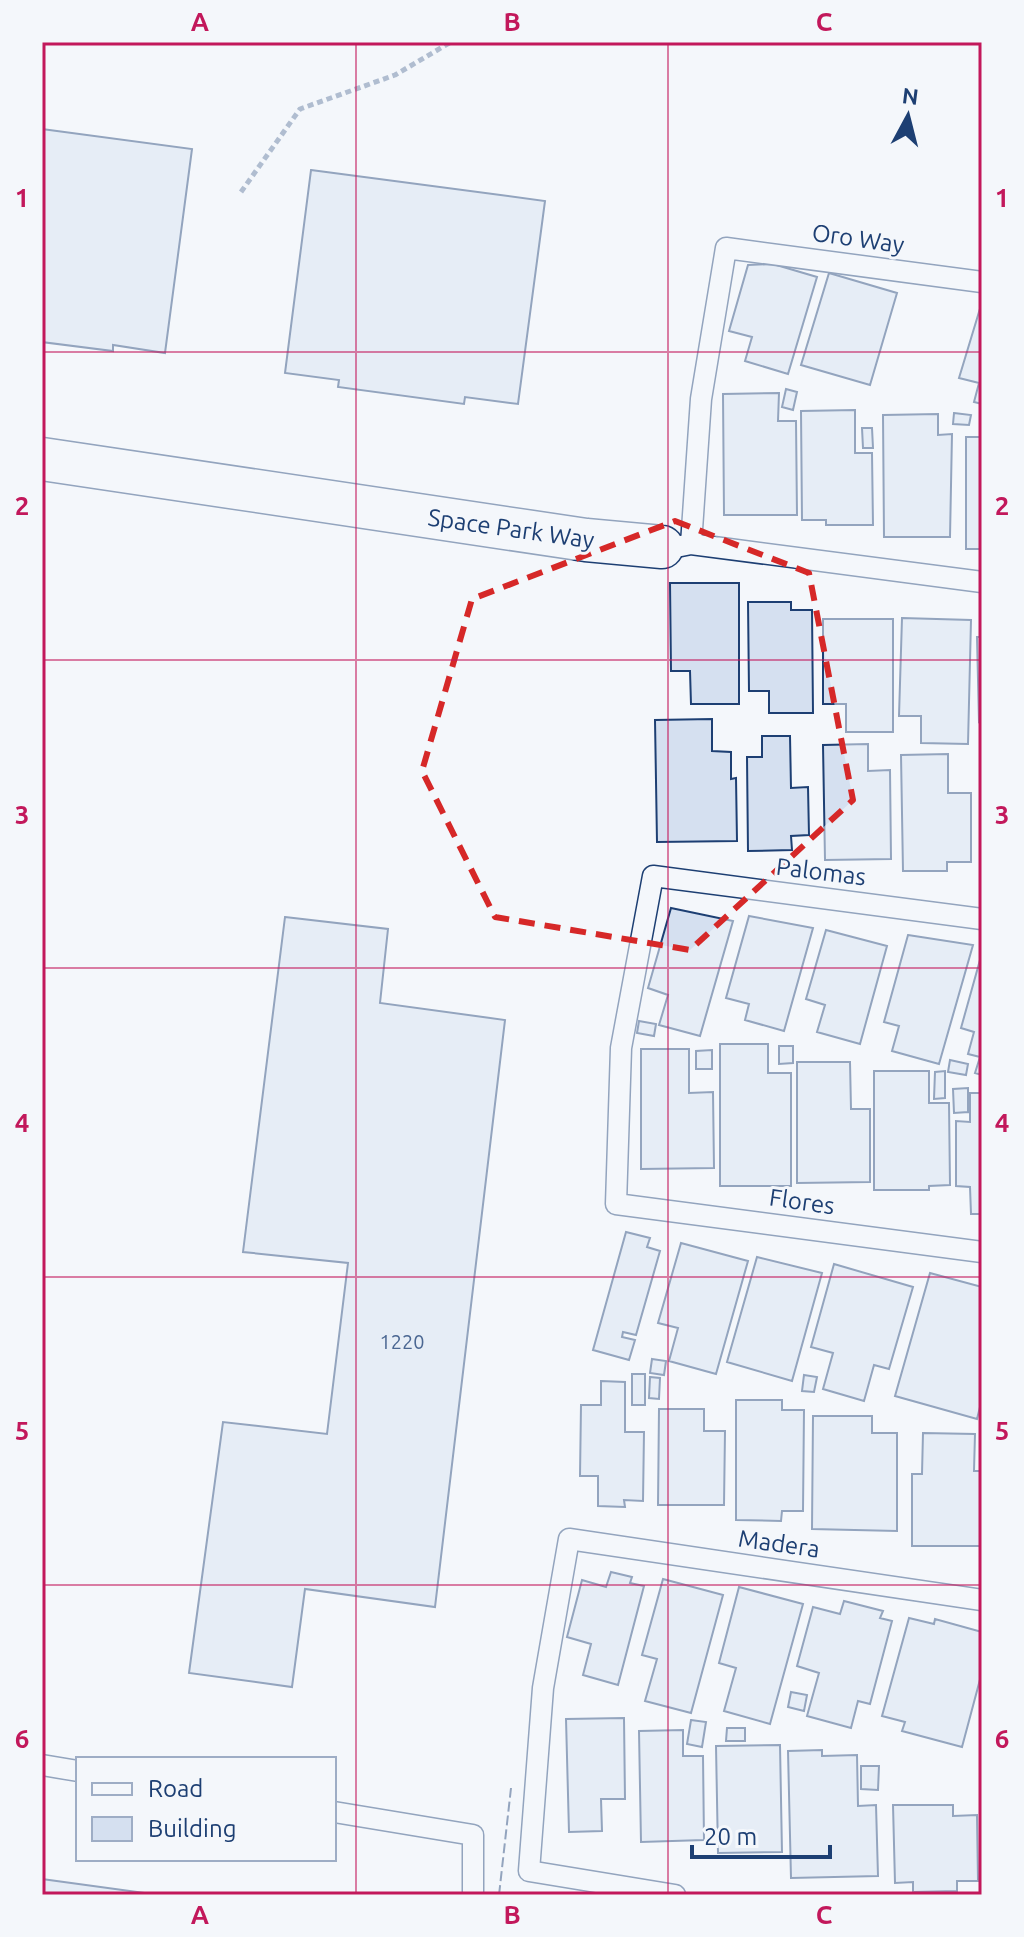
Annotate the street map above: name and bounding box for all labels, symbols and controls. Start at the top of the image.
text: A [191,7,210,36]
text: B [503,7,521,36]
text: C [816,7,833,36]
north arrow [868,76,948,156]
text: N [901,82,920,109]
text: 1 [15,183,29,212]
text: 1 [995,183,1009,212]
street label: Oro Way [810,219,906,258]
text: 2 [15,491,29,520]
text: 2 [995,491,1009,520]
street label: Space Park Way [426,503,596,554]
text: 3 [15,800,29,829]
text: 3 [995,800,1009,829]
street label: Palomas [775,853,868,890]
text: 4 [15,1108,29,1137]
text: 4 [995,1108,1009,1137]
street label: Flores [768,1184,836,1219]
house number: 1220 [379,1330,425,1353]
text: 5 [15,1416,29,1445]
text: 5 [995,1416,1009,1445]
street label: Madera [737,1524,821,1563]
text: 6 [15,1724,29,1753]
text: 6 [995,1724,1009,1753]
legend [76,1757,336,1861]
text: Road [148,1775,203,1802]
scale bar [692,1809,830,1859]
text: Building [148,1815,236,1842]
text: 20 m [704,1823,757,1850]
text: A [191,1900,210,1929]
text: B [503,1900,521,1929]
text: C [816,1900,833,1929]

